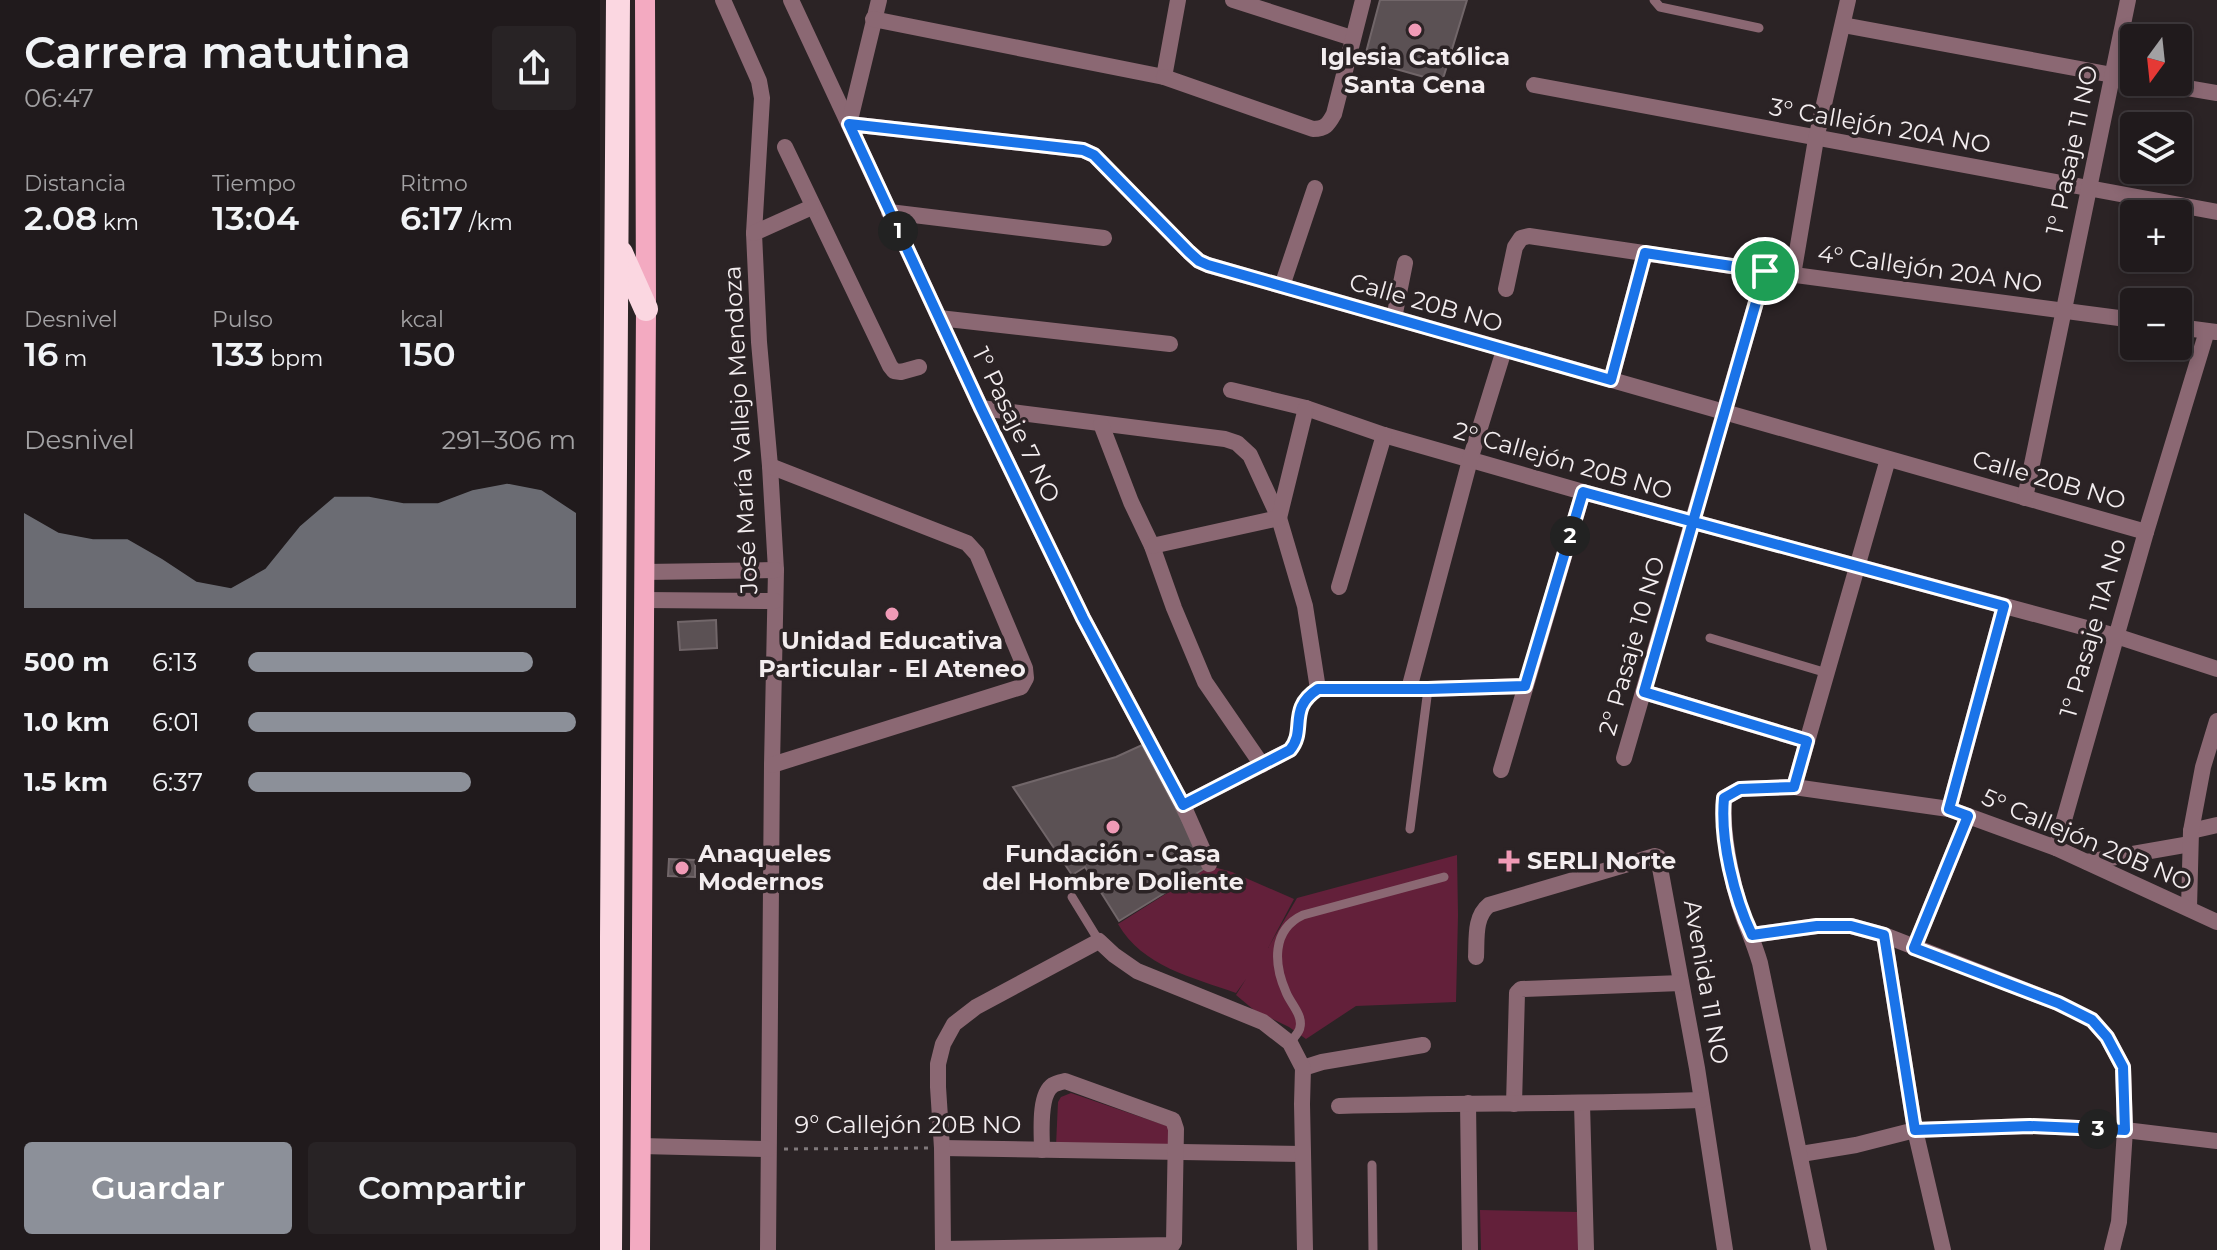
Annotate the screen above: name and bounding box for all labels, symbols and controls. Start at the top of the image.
marker: Iglesia Católica Santa Cena [1406,21,1424,39]
north arrow [2120,24,2192,96]
map controls [2120,24,2192,360]
text: Carrera matutina [24,25,411,79]
button: share [492,26,576,110]
place label: Iglesia Católica Santa Cena [1320,42,1510,99]
street label: 1° Pasaje 11 NO [2039,62,2104,237]
text: 06:47 [24,82,94,114]
street label: 3° Callejón 20A NO [1767,92,1993,159]
button: layers [2120,112,2192,184]
text: Distancia [24,170,126,197]
text: Tiempo [212,170,296,197]
text: Ritmo [400,170,468,197]
text: 2.08 [24,197,97,239]
text: 13:04 [212,197,299,239]
text: 6:17 [400,197,463,239]
button: + [2120,200,2192,272]
text: km [97,209,139,236]
text: /km [463,209,513,236]
pin: 1 [878,211,918,251]
text: 1 [894,217,902,244]
pin [1731,237,1799,305]
street label: 4° Callejón 20A NO [1816,238,2044,299]
icon: arrive [1743,249,1787,293]
street label: José María Vallejo Mendoza [717,265,764,596]
street label: Calle 20B NO [1346,267,1506,338]
button: − [2120,288,2192,360]
text: Desnivel [24,306,118,333]
text: Pulso [212,306,273,333]
text: kcal [400,306,444,333]
text: 16 [24,333,58,375]
text: 133 [212,333,264,375]
text: 150 [400,333,456,375]
street label: 1° Pasaje 7 NO [966,342,1067,507]
text: m [58,345,87,372]
text: bpm [264,345,323,372]
street label: 2° Callejón 20B NO [1451,415,1676,506]
text: Desnivel [24,424,135,456]
text: 291–306 m [441,424,576,456]
street label: Calle 20B NO [1969,444,2129,515]
pin: 2 [1550,516,1590,556]
text: 2 [1564,522,1576,549]
street label: 1° Pasaje 11A No [2053,535,2132,721]
street label: 2° Pasaje 10 NO [1592,553,1671,739]
marker: Unidad Educativa Particular - El Ateneo [883,605,901,623]
place label: Unidad Educativa Particular - El Ateneo [758,626,1026,683]
text: 500 m [24,646,109,678]
text: 6:13 [152,646,197,678]
text: 1.0 km [24,706,110,738]
text: 6:01 [152,706,200,738]
text: 1.5 km [24,766,108,798]
text: 6:37 [152,766,203,798]
street label: 5° Callejón 20B NO [1978,782,2197,897]
marker: Fundación - Casa del Hombre Doliente [1104,818,1122,836]
place label: Anaqueles Modernos [697,839,831,896]
place label: Fundación - Casa del Hombre Doliente [982,839,1244,896]
place label: SERLI Norte [1527,846,1676,875]
marker: SERLI Norte [1498,850,1520,872]
marker: Anaqueles Modernos [673,859,691,877]
street label: Avenida 11 NO [1678,897,1735,1066]
pin: 3 [2078,1109,2118,1149]
street label: 9° Callejón 20B NO [795,1110,1021,1139]
text: 3 [2091,1115,2105,1142]
button: Guardar [24,1142,292,1234]
button: Compartir [308,1142,576,1234]

